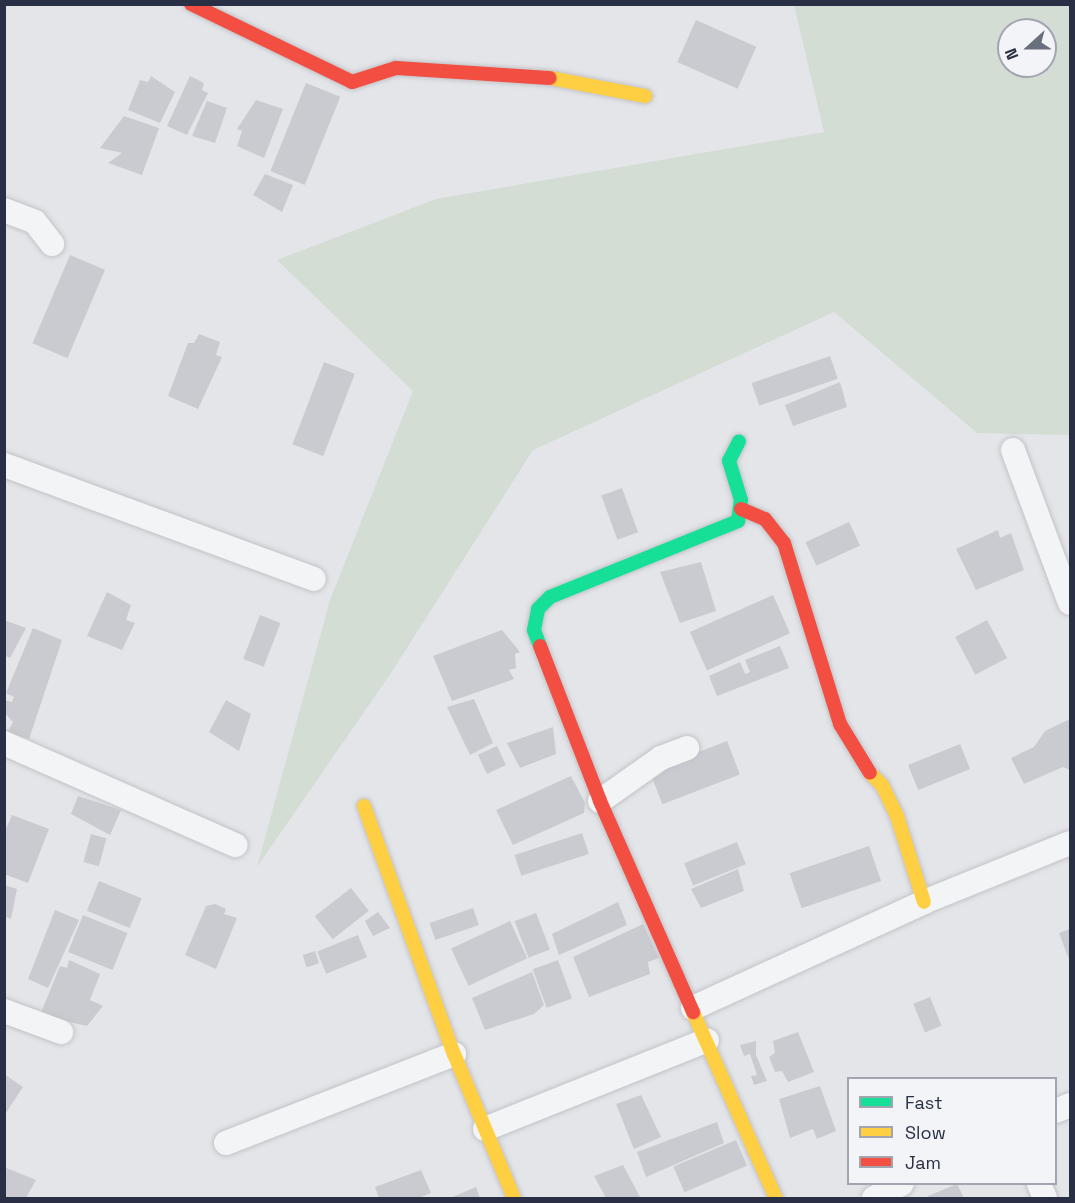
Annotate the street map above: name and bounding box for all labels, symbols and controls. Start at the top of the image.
north arrow [997,18,1057,78]
text: N [1000,45,1023,63]
legend [847,1077,1057,1185]
text: Fast [905,1091,942,1114]
text: Slow [905,1121,946,1144]
text: Jam [905,1151,941,1174]

